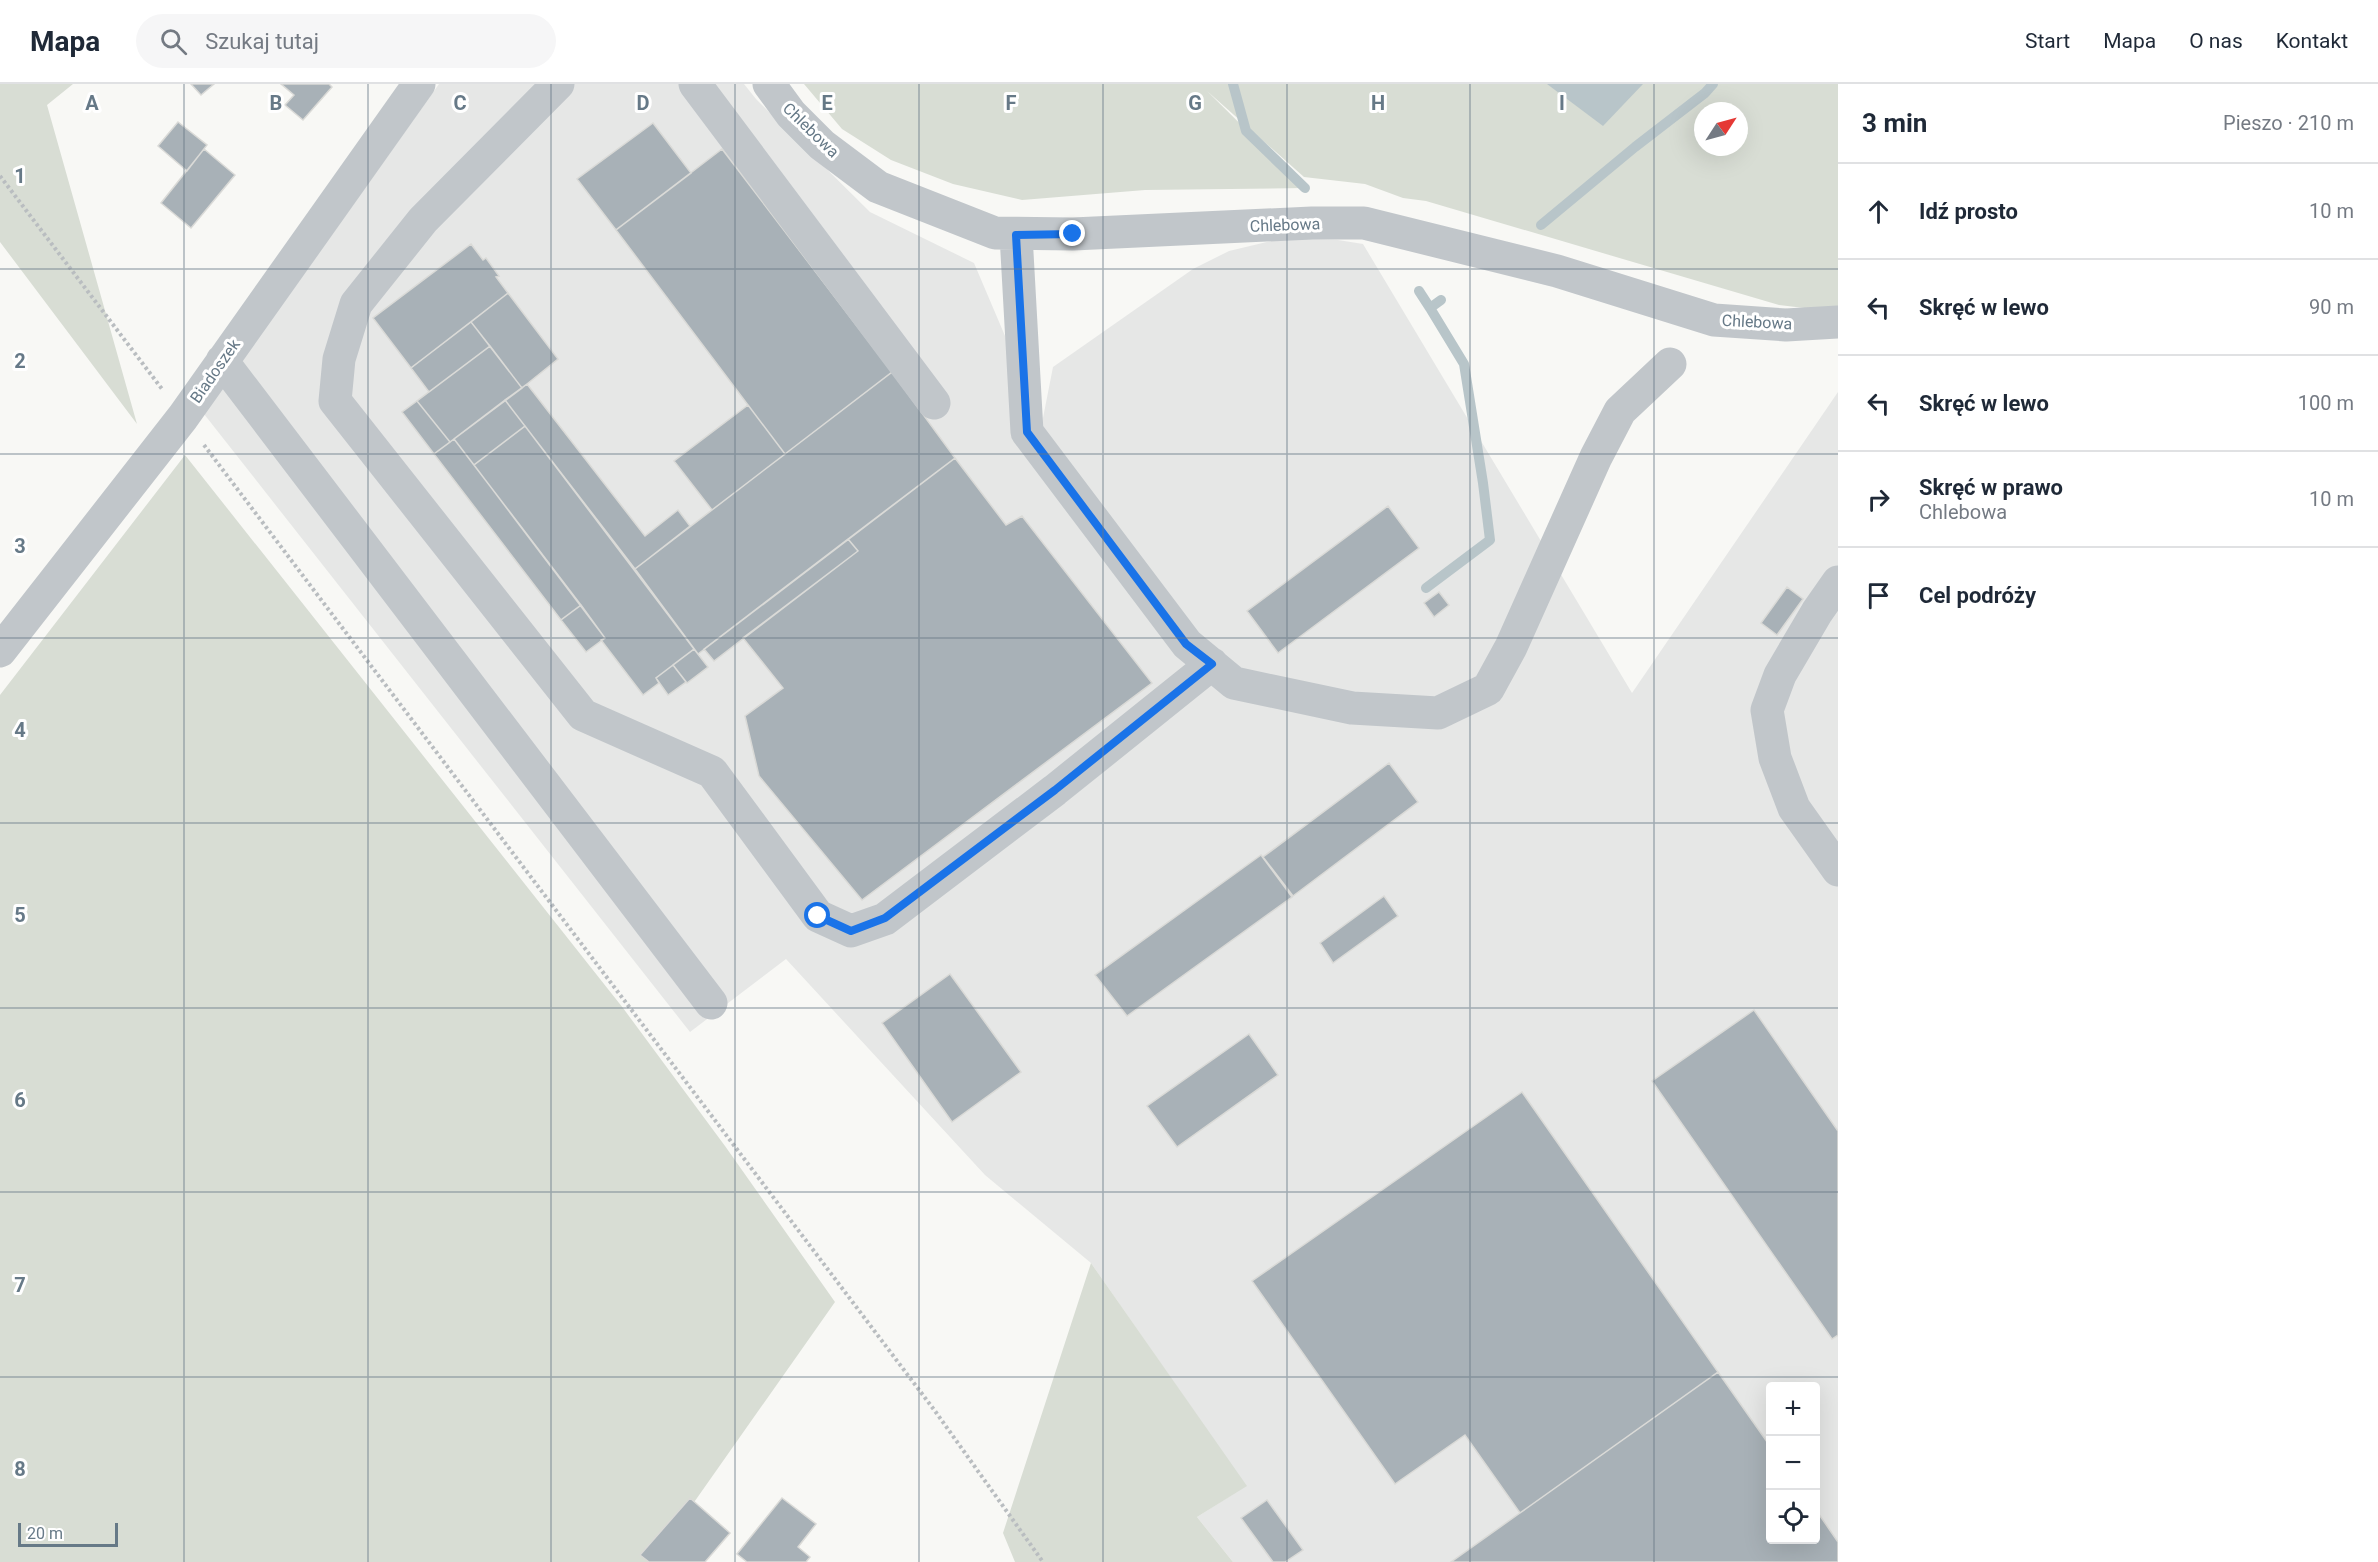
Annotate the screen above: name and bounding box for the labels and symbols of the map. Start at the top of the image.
text: A [85,91,99,115]
text: B [270,91,282,115]
text: C [453,91,467,115]
text: D [637,91,650,115]
text: E [821,91,833,115]
text: F [1006,91,1017,115]
text: G [1188,91,1202,115]
text: H [1371,91,1385,115]
text: I [1559,91,1565,115]
street label: Chlebowa [779,99,843,161]
north arrow [1694,102,1748,156]
text: 1 [14,164,26,188]
street label: Chlebowa [1249,214,1321,236]
route end [1059,220,1085,246]
street label: Chlebowa [1721,311,1793,333]
street label: Biadoszek [186,335,244,407]
text: 2 [14,349,26,373]
text: 3 [14,534,26,558]
text: 4 [14,718,26,742]
route start [804,902,830,928]
text: 5 [14,903,26,927]
text: 6 [14,1088,26,1112]
text: 7 [14,1273,26,1297]
text: 8 [14,1457,26,1481]
scale bar [18,1520,118,1548]

